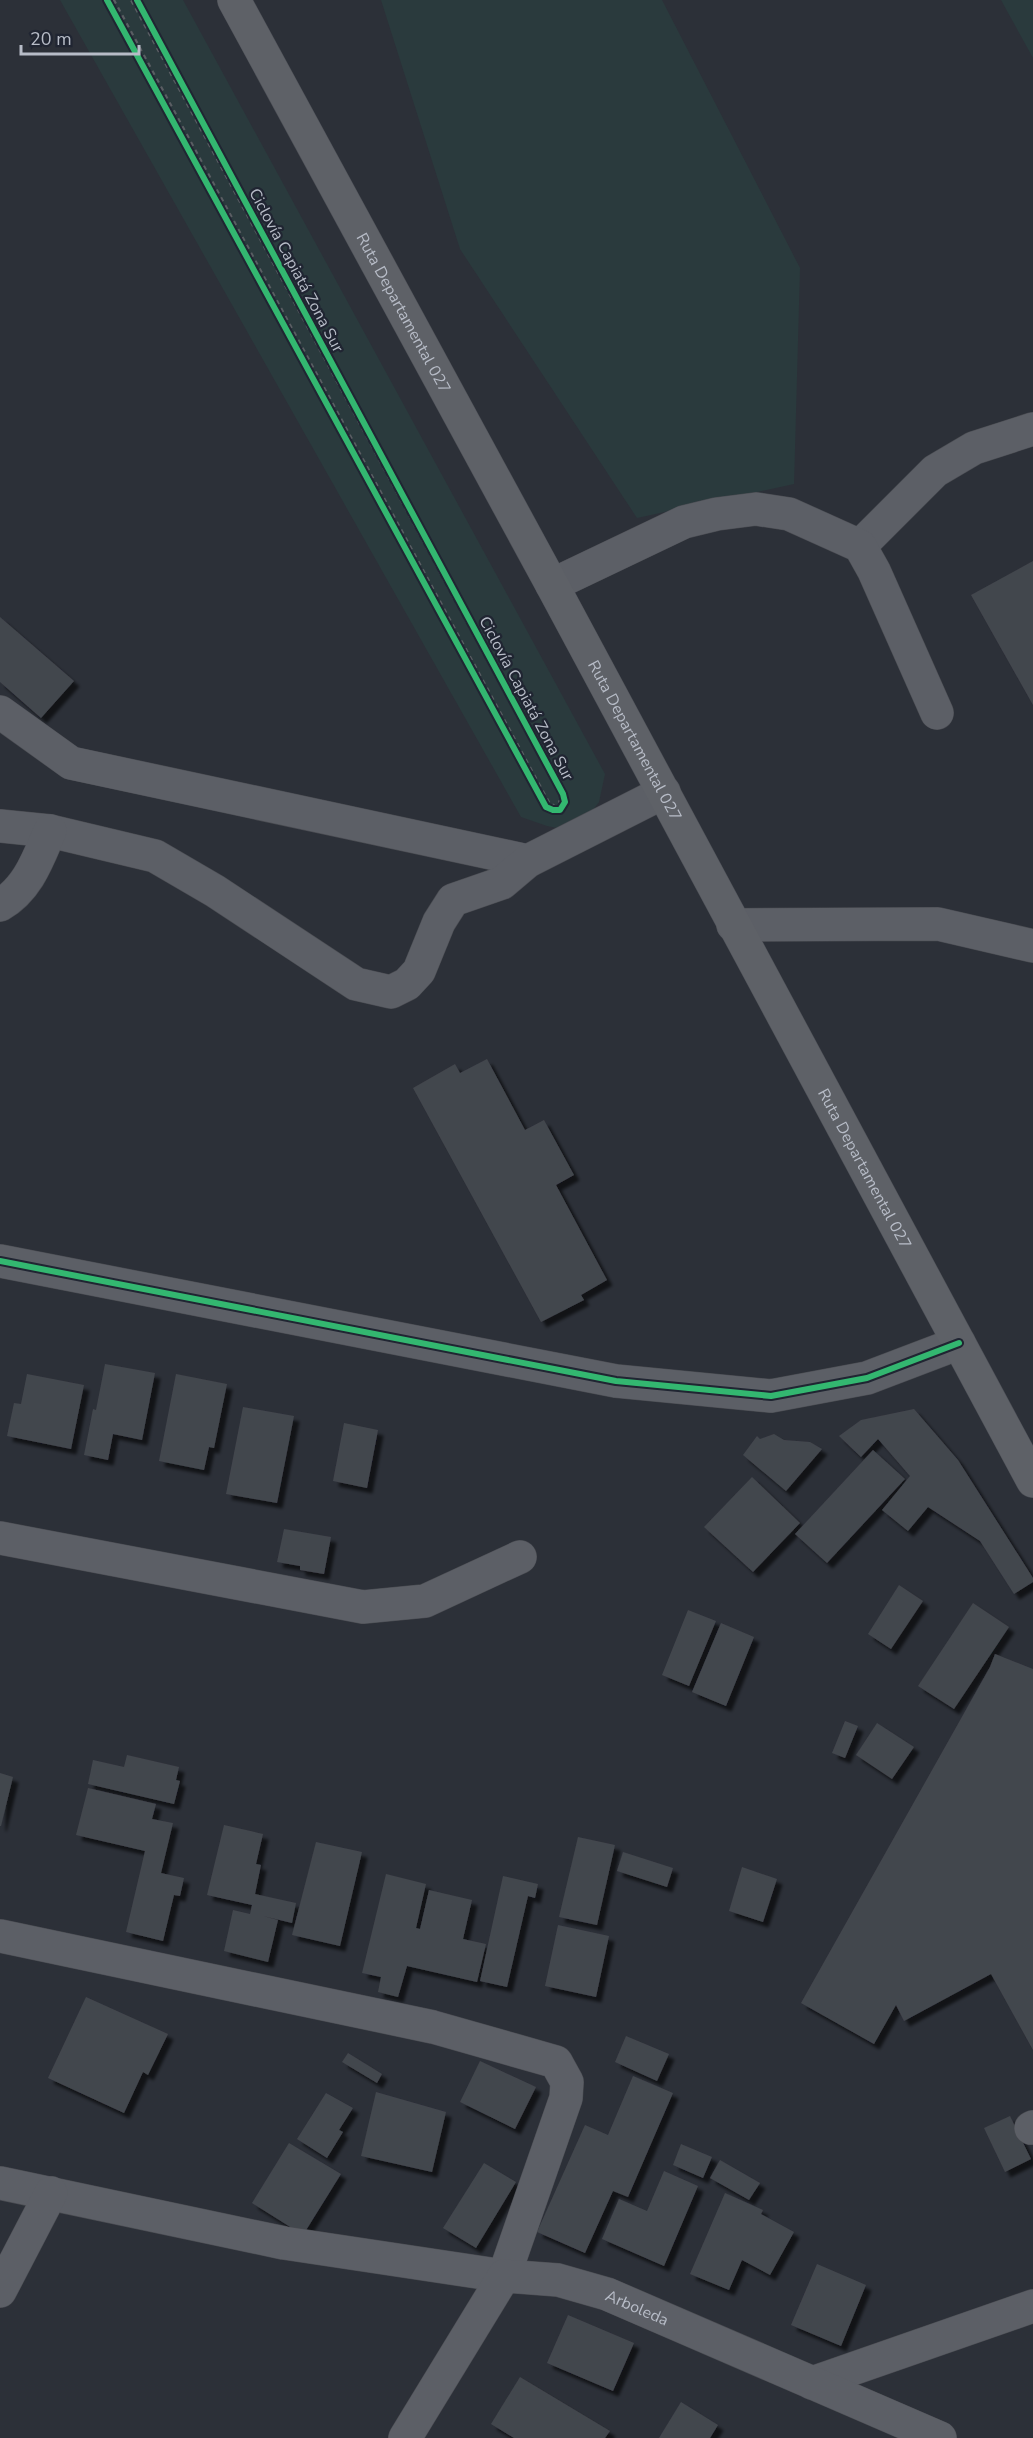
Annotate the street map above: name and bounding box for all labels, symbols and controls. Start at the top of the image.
scale bar [21,18,140,56]
text: 20 m [30,27,72,51]
street label: Ciclovía Capiatá Zona Sur [243,185,349,357]
street label: Ruta Departamental 027 [351,229,456,397]
street label: Ciclovía Capiatá Zona Sur [473,613,579,785]
street label: Ruta Departamental 027 [582,656,687,825]
street label: Ruta Departamental 027 [812,1085,916,1253]
street label: Arboleda [602,2285,672,2331]

